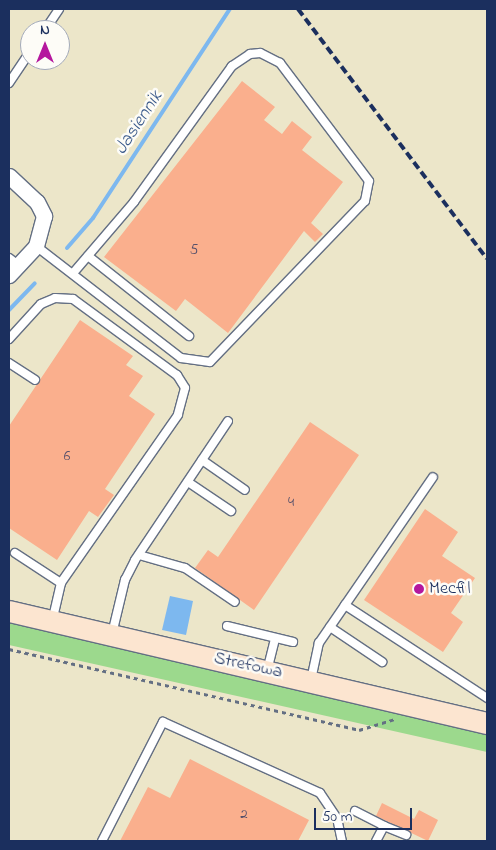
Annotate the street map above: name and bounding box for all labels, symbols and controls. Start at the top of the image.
north arrow [20,20,70,70]
text: N [40,20,50,41]
water label: Jasiennik [110,87,168,159]
house number: 5 [190,242,198,260]
house number: 6 [64,448,70,466]
house number: 4 [288,494,294,512]
place label: Mecfil [429,578,471,600]
marker: Mecfil [413,583,425,595]
street label: Strefowa [212,648,284,684]
scale bar [316,798,414,830]
house number: 2 [240,806,248,824]
text: 50 m [322,806,352,828]

